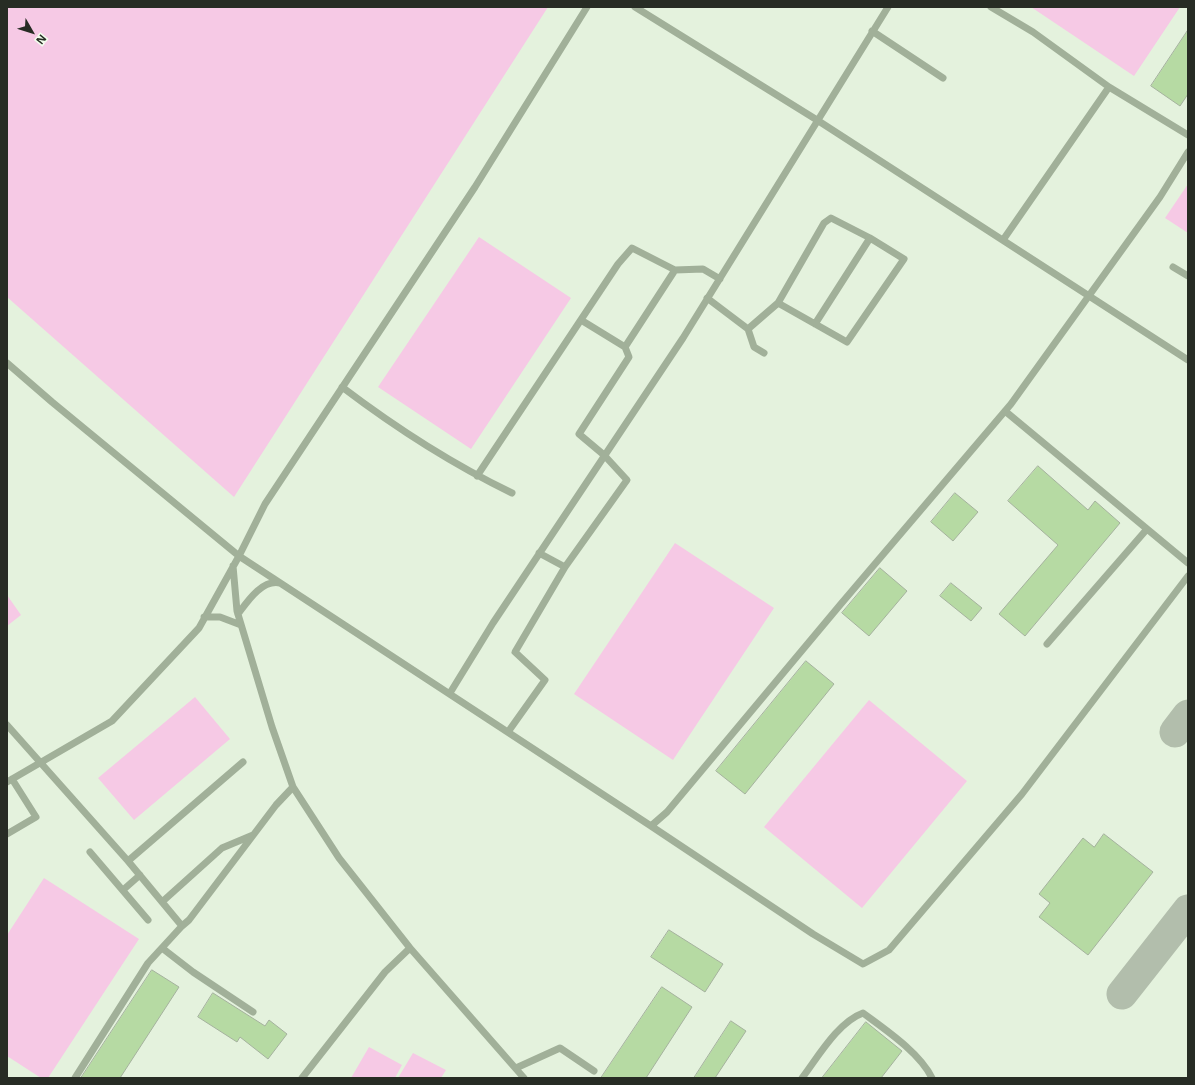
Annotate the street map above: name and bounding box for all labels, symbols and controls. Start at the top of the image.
north arrow [12,12,52,52]
text: N [33,32,50,48]

